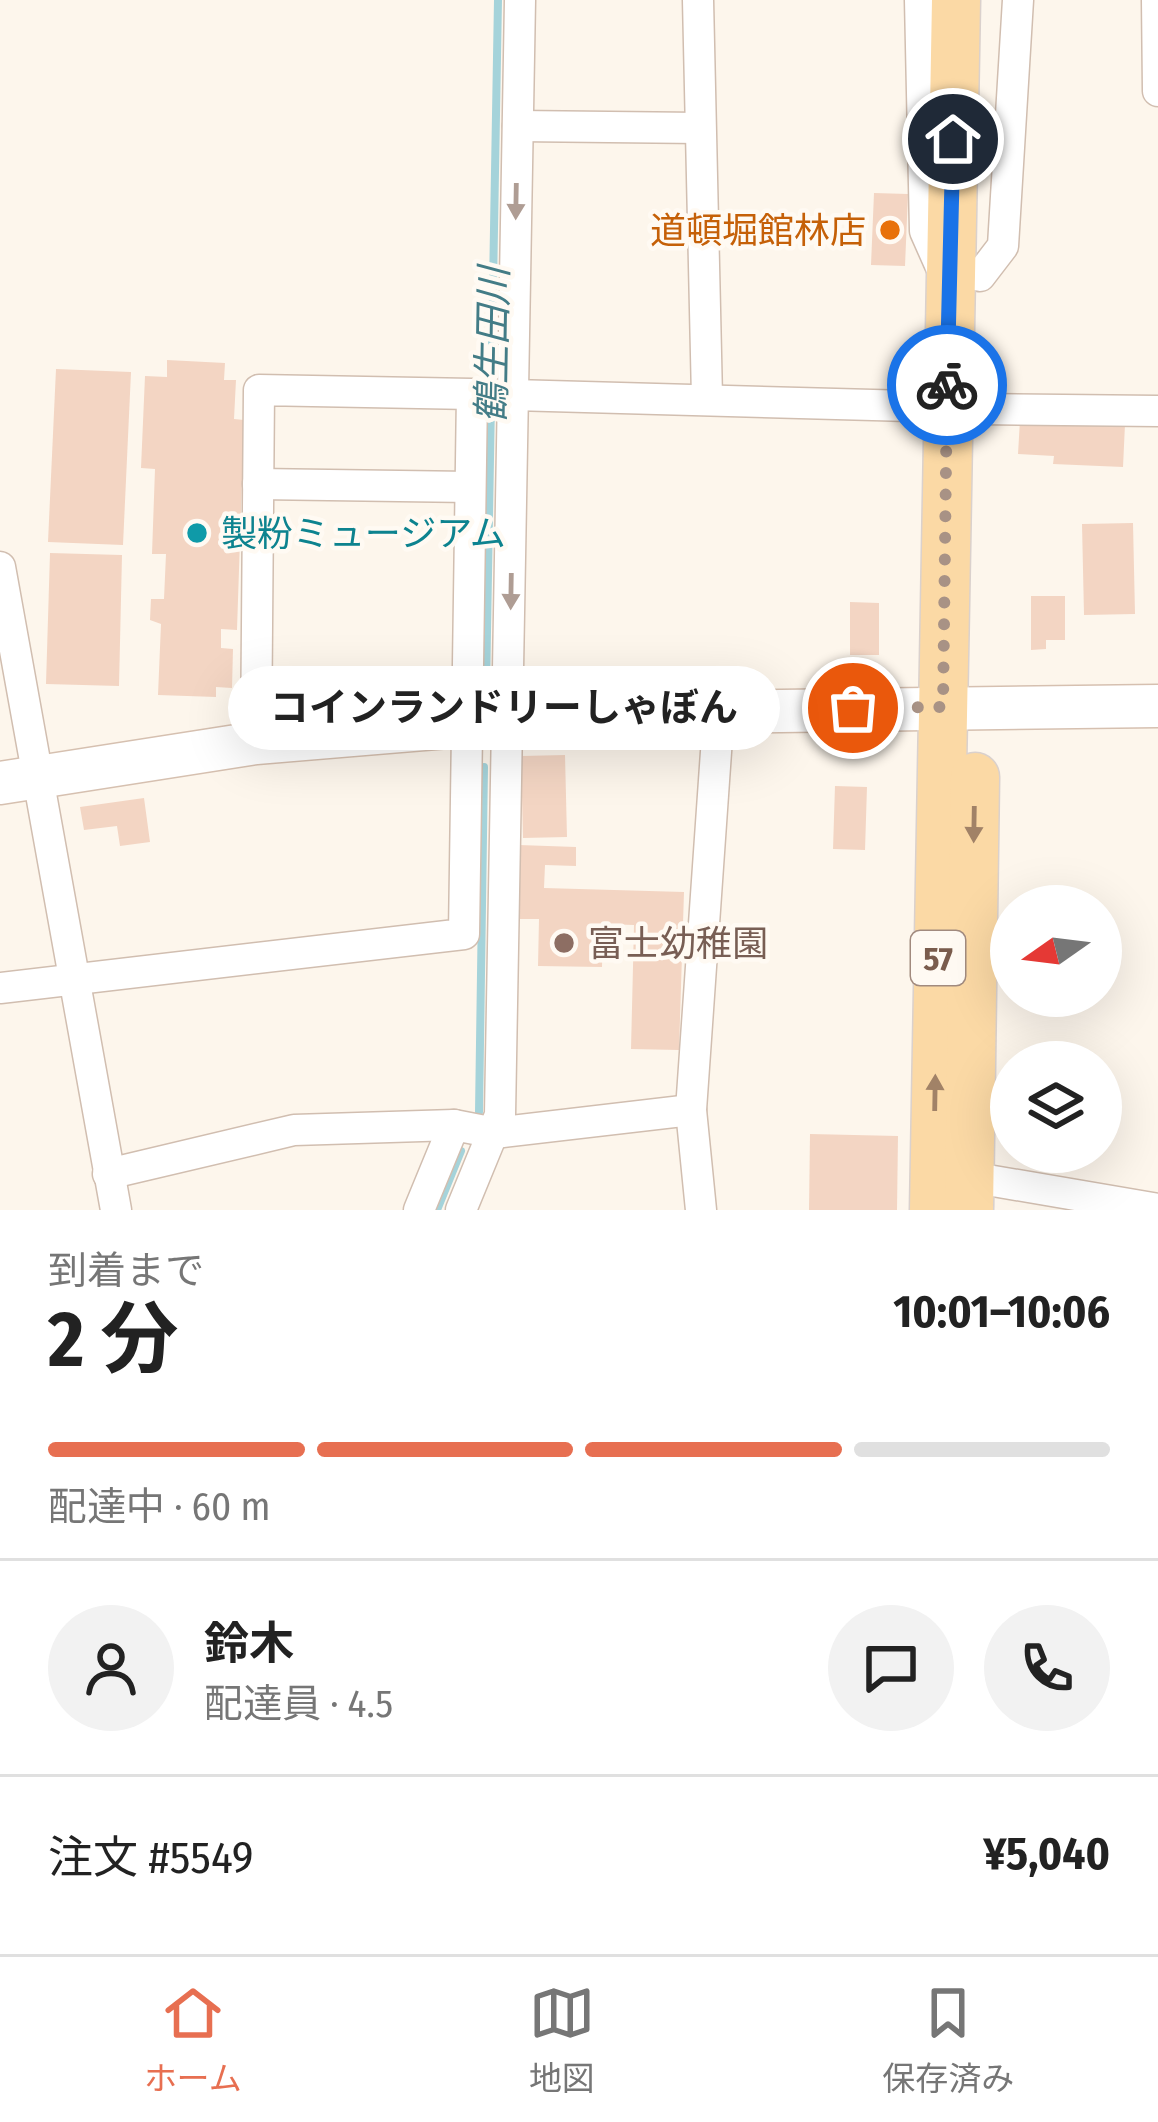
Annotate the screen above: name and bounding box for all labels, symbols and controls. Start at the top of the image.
pin [902,88,1004,190]
icon: home [920,106,986,172]
one-way arrow [507,183,526,221]
place label: 道頓堀館林店 [650,209,866,253]
marker: 道頓堀館林店 [877,217,903,243]
water label: 鶴生田川 [469,263,517,423]
courier [887,325,1007,445]
icon: bike [914,352,980,418]
place label: 製粉ミュージアム [221,512,506,556]
marker: 製粉ミュージアム [184,520,210,546]
one-way arrow [501,573,521,611]
pin [802,657,904,759]
callout: コインランドリーしゃぼん [229,666,781,750]
icon: bag [820,675,886,741]
text: コインランドリーしゃぼん [270,685,738,731]
one-way arrow [964,806,984,844]
north arrow [990,885,1122,1017]
map controls [990,885,1122,1173]
place label: 富士幼稚園 [588,922,768,966]
marker: 富士幼稚園 [551,930,577,956]
road number: 57 [911,931,965,985]
button: layers [990,1041,1122,1173]
one-way arrow [925,1073,945,1111]
text: 到着まで [48,1248,204,1294]
text: 10:01–10:06 [893,1285,1110,1339]
text: 2 分 [48,1293,178,1387]
text: 配達中 · 60 m [48,1484,270,1530]
button: person [48,1605,174,1731]
button: chat [828,1605,954,1731]
button: phone [984,1605,1110,1731]
text: 鈴木 [204,1617,294,1671]
text: 配達員 · 4.5 [204,1681,393,1727]
text: ¥5,040 [983,1827,1110,1881]
text: 注文 #5549 [48,1831,254,1885]
tab: ホーム [144,1980,242,2100]
tab: 地図 [529,1980,595,2100]
tab: 保存済み [882,1980,1014,2100]

